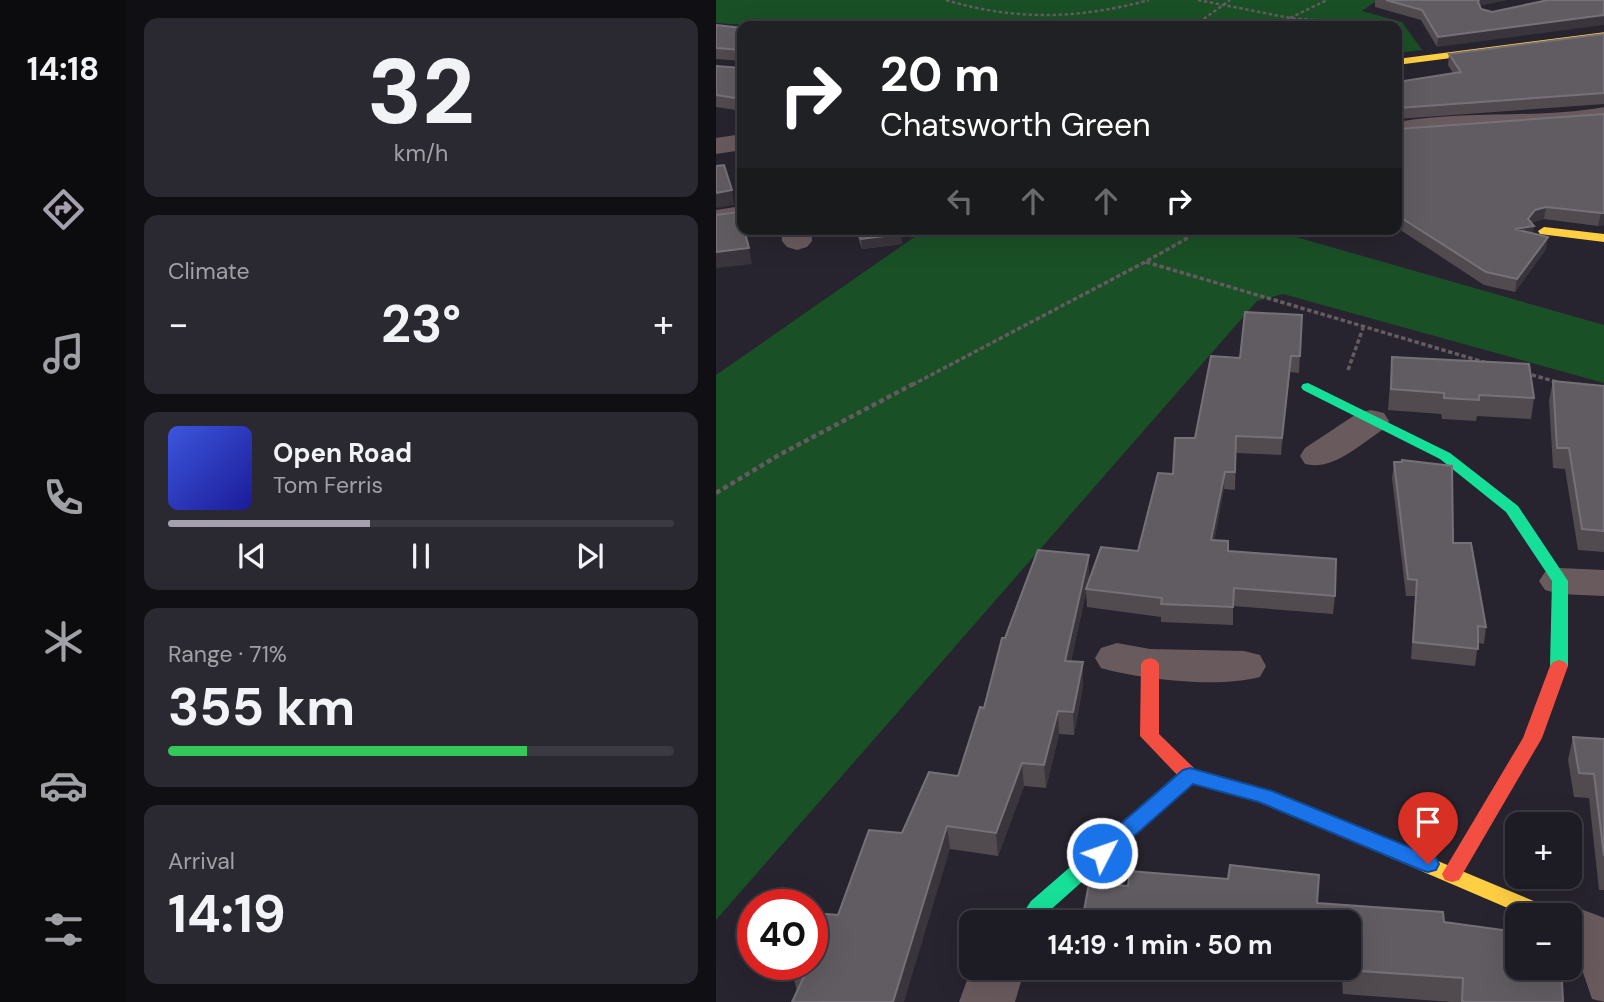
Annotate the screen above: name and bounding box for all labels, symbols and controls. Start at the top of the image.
text: 32 [367,33,475,151]
text: 20 m [880,42,1000,106]
text: 14:18 [27,48,99,90]
icon: right [765,49,856,140]
text: Chatsworth Green [880,104,1151,146]
text: km/h [394,138,448,168]
icon: left [941,182,979,220]
icon: ahead [1014,182,1052,220]
icon: ahead [1087,182,1125,220]
icon: right [1160,182,1198,220]
icon: directions [39,185,88,234]
text: Climate [168,256,250,286]
text: 23° [381,290,461,358]
text: − [168,299,189,349]
text: + [653,299,674,349]
icon: music [39,329,88,378]
text: Open Road [273,436,412,470]
text: Tom Ferris [273,470,383,500]
icon: phone [39,473,88,522]
icon: previous [233,537,271,575]
icon: pause [402,537,440,575]
icon: next [571,537,609,575]
icon: climate [39,617,88,666]
text: Range · 71% [168,639,287,669]
text: 355 km [168,673,355,741]
icon: car [39,761,88,810]
pin [1398,792,1458,864]
icon: arrive [1409,803,1447,841]
map controls [1505,812,1582,980]
button: + [1505,812,1582,889]
position arrow [1065,816,1139,890]
text: Arrival [168,846,235,876]
text: 14:19 [168,880,286,948]
speed limit sign: 40 [737,889,828,980]
button: − [1505,903,1582,980]
icon: filters [39,905,88,954]
text: 14:19 · 1 min · 50 m [1048,928,1272,962]

